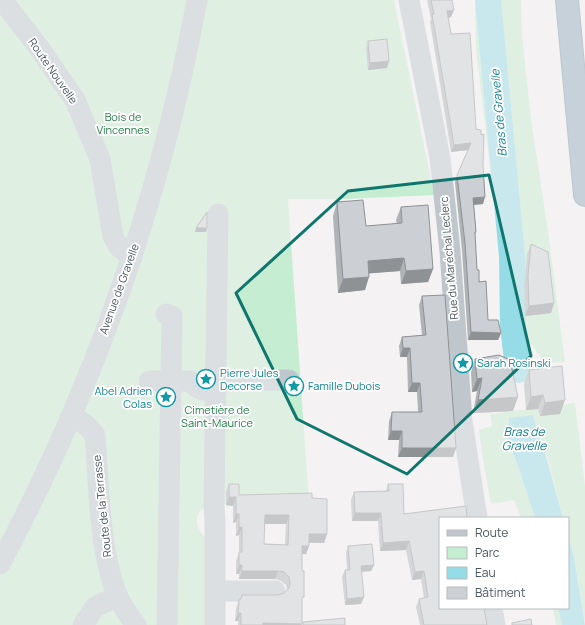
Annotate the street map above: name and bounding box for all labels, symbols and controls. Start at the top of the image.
street label: Route Nouvelle [25,35,82,107]
water label: Bras de Gravelle [486,68,511,158]
park label: Bois de Vincennes [97,109,150,137]
street label: Rue du Maréchal Leclerc [436,196,461,320]
street label: Avenue de Gravelle [95,241,142,336]
place icon: Sarah Rosinski [452,352,474,374]
place label: Sarah Rosinski [477,355,551,370]
place label: Pierre Jules Decorse [220,365,279,393]
place icon: Pierre Jules Decorse [195,368,217,390]
place icon: Famille Dubois [283,375,305,397]
place label: Famille Dubois [308,378,381,393]
place label: Abel Adrien Colas [95,383,152,411]
place icon: Abel Adrien Colas [155,386,177,408]
park label: Cimetière de Saint-Maurice [181,402,253,430]
water label: Bras de Gravelle [502,423,547,454]
street label: Route de la Terrasse [89,454,114,558]
legend [439,517,569,609]
text: Route [475,524,508,541]
text: Parc [475,544,500,561]
text: Eau [475,564,496,581]
text: Bâtiment [475,584,526,601]

